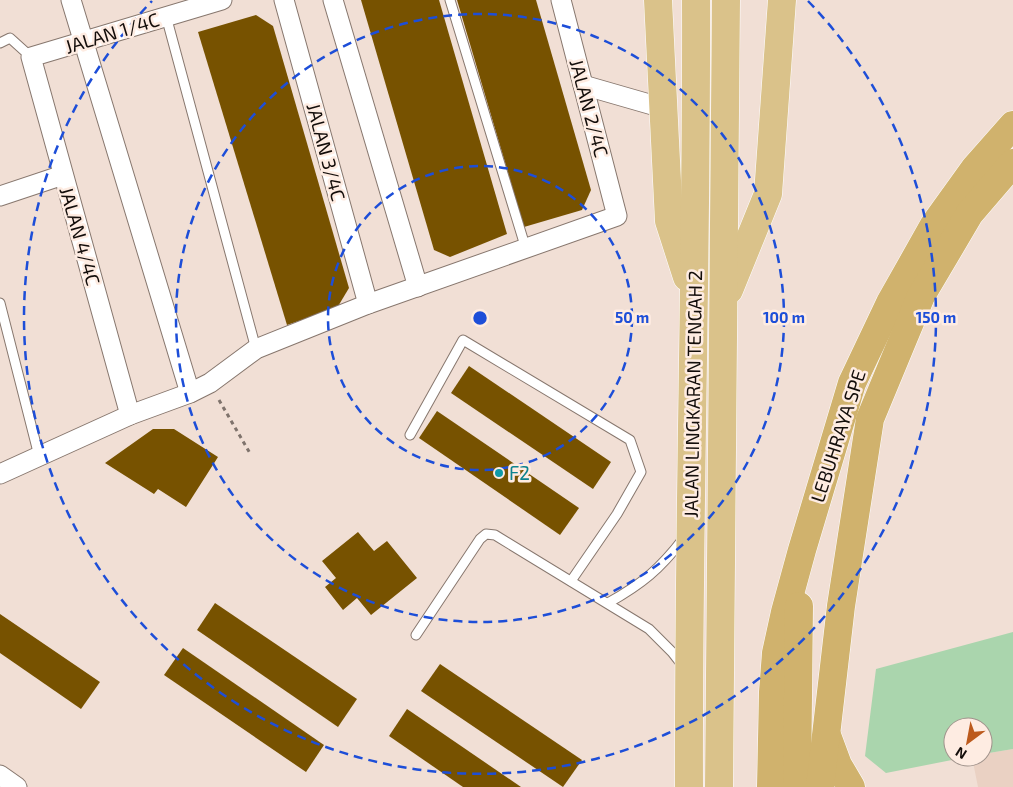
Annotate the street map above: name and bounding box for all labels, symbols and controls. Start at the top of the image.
street label: JALAN 1/4C [62,7,162,58]
street label: JALAN 2/4C [565,56,614,160]
street label: JALAN 3/4C [302,100,351,203]
street label: JALAN 4/4C [55,184,106,288]
street label: JALAN LINGKARAN TENGAH 2 [679,270,706,518]
text: 50 m [615,308,649,326]
text: 100 m [763,308,805,326]
text: 150 m [916,308,956,326]
centre of rings [471,309,489,327]
street label: LEBUHRAYA SPE [805,367,870,505]
place label: F2 [509,461,530,484]
marker: F2 [493,467,505,479]
north arrow [943,717,993,767]
text: N [952,744,970,763]

